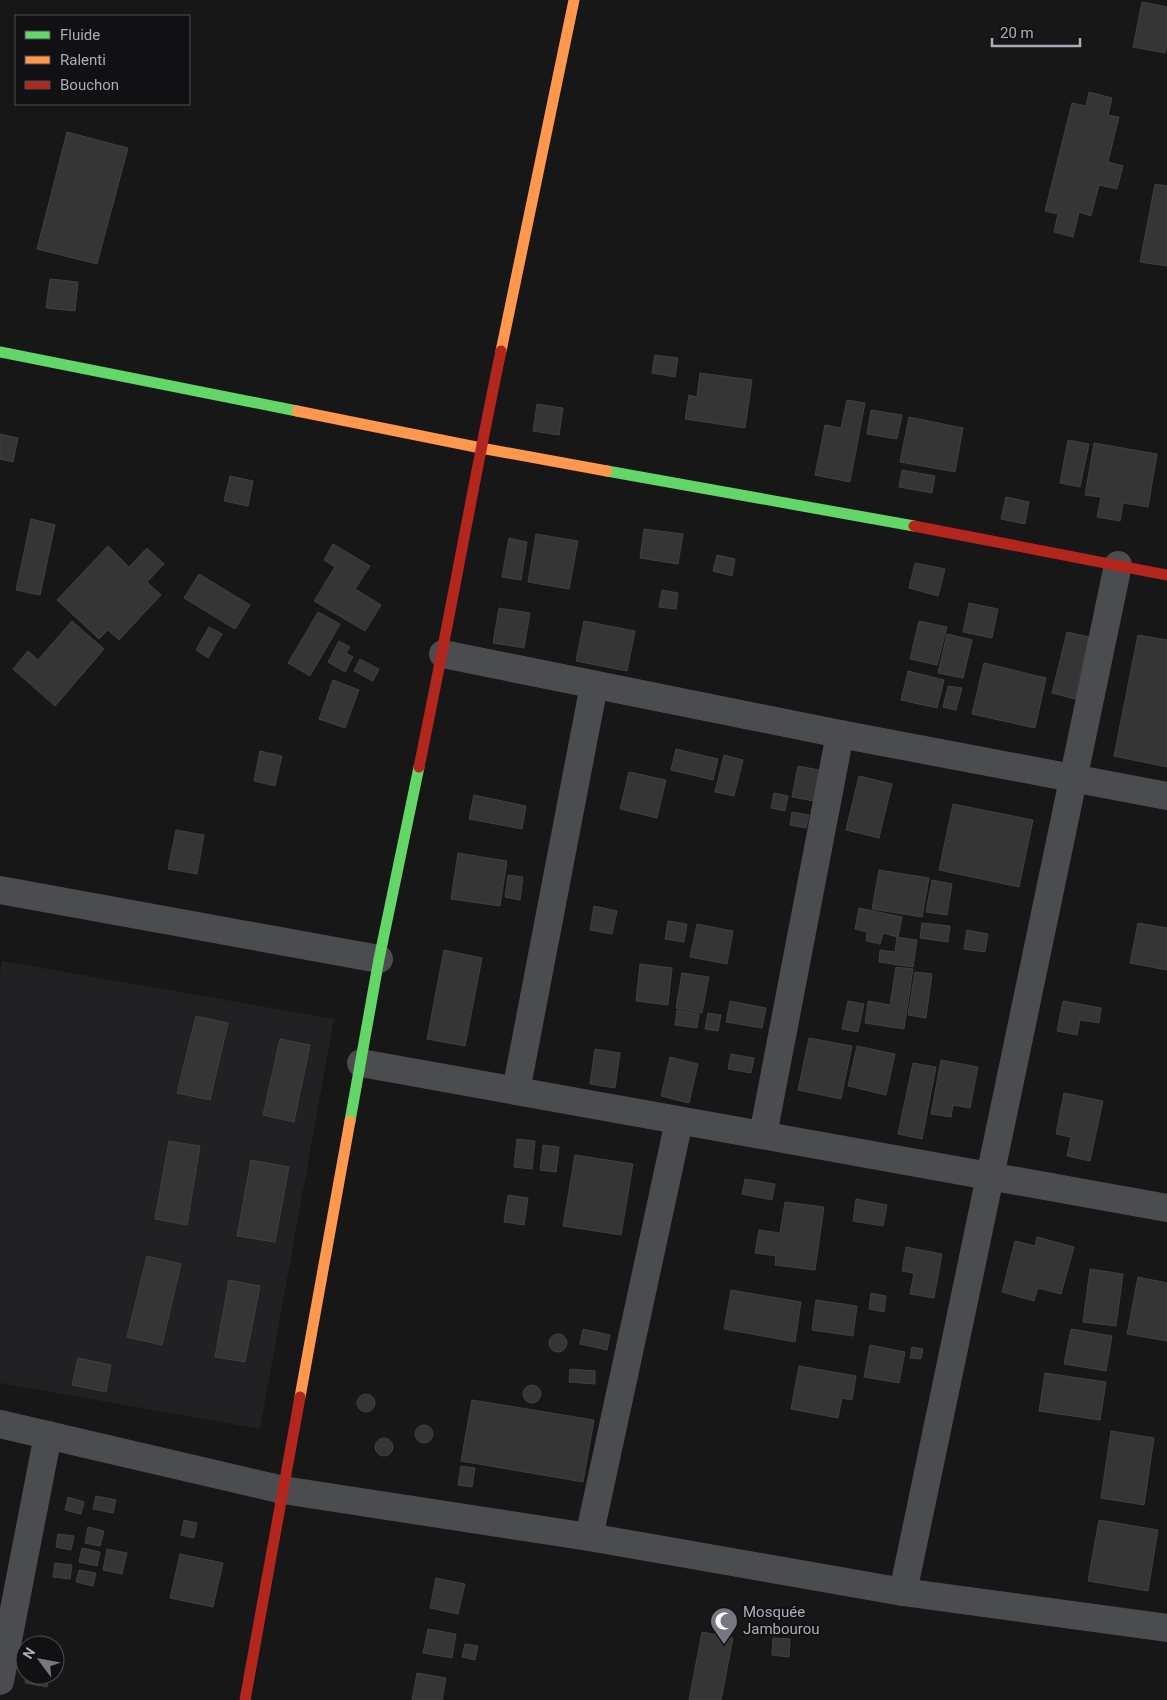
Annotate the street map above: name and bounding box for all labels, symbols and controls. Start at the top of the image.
legend [15,15,190,105]
scale bar [992,15,1080,47]
text: 20 m [1000,24,1034,42]
text: Fluide [60,26,100,44]
text: Ralenti [60,51,106,69]
text: Bouchon [60,76,119,94]
place label: Mosquée Jambourou [743,1603,820,1638]
mosque icon: Mosquée Jambourou [709,1606,739,1645]
north arrow [15,1635,65,1685]
text: N [20,1645,38,1662]

